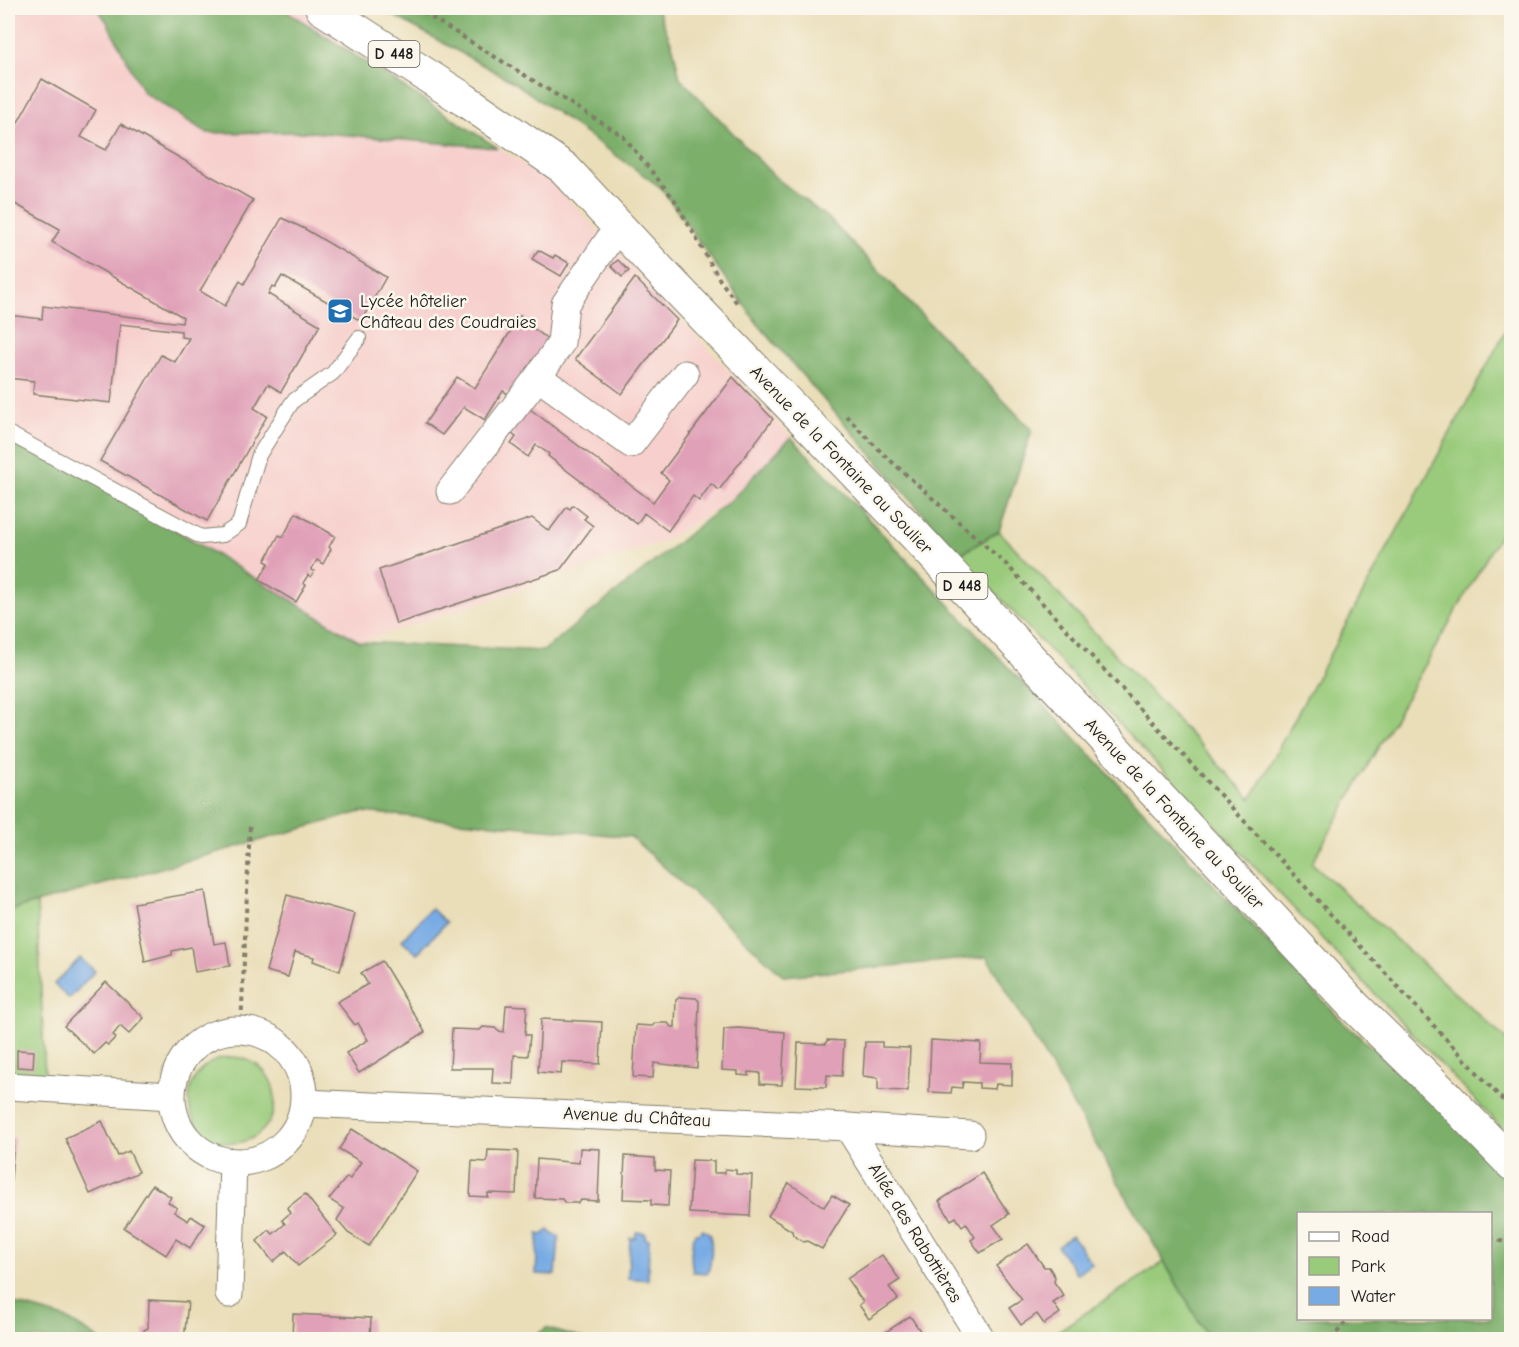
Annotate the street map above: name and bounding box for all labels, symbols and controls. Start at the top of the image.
road number: D 448 [368,41,420,67]
place label: Lycée hôtelier Château des Coudraies [360,291,536,333]
school or university icon: Lycée hôtelier Château des Coudraies [325,296,355,326]
street label: Avenue de la Fontaine au Soulier [745,361,937,559]
road number: D 448 [936,573,988,599]
street label: Avenue de la Fontaine au Soulier [1080,714,1269,915]
street label: Avenue du Château [563,1103,711,1131]
street label: Allée des Rabottières [864,1160,966,1306]
legend [1297,1212,1492,1320]
text: Road [1351,1226,1390,1247]
text: Park [1351,1256,1386,1277]
text: Water [1351,1286,1396,1307]

